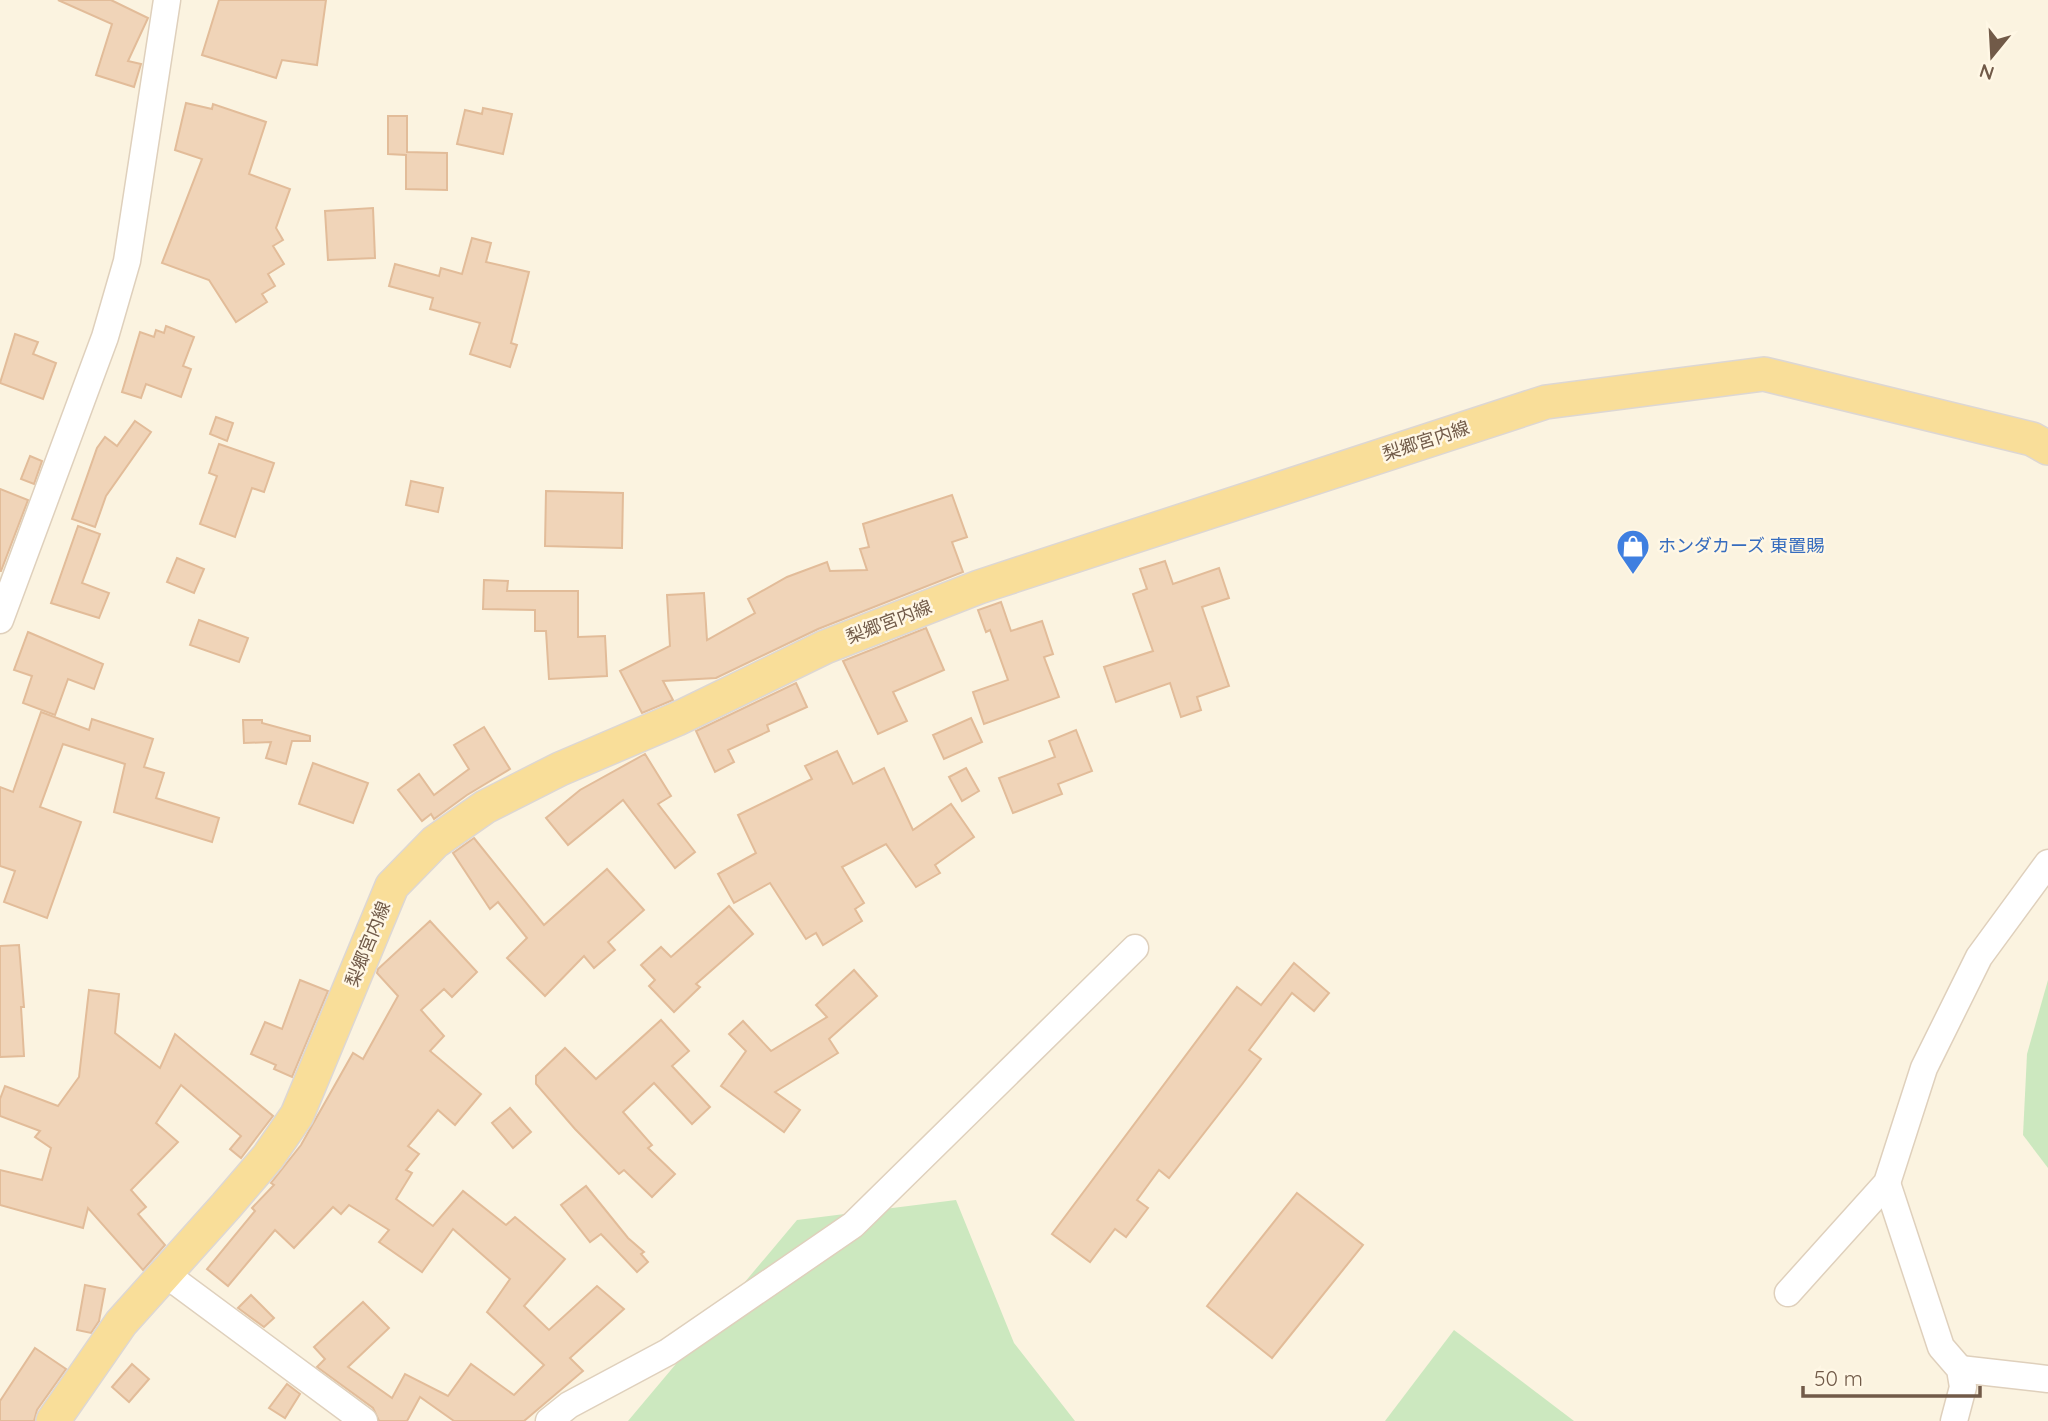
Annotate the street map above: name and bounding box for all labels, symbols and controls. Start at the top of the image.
north arrow [1957,21,2027,91]
text: N [1976,59,1997,86]
street label: 梨郷宮内線 [1379,416,1472,465]
shop icon: ホンダカーズ 東置賜 [1614,527,1652,576]
place label: ホンダカーズ 東置賜 [1658,534,1824,557]
street label: 梨郷宮内線 [843,595,935,648]
street label: 梨郷宮内線 [340,898,395,990]
scale bar [1803,1354,1980,1398]
text: 50 m [1814,1365,1863,1391]

